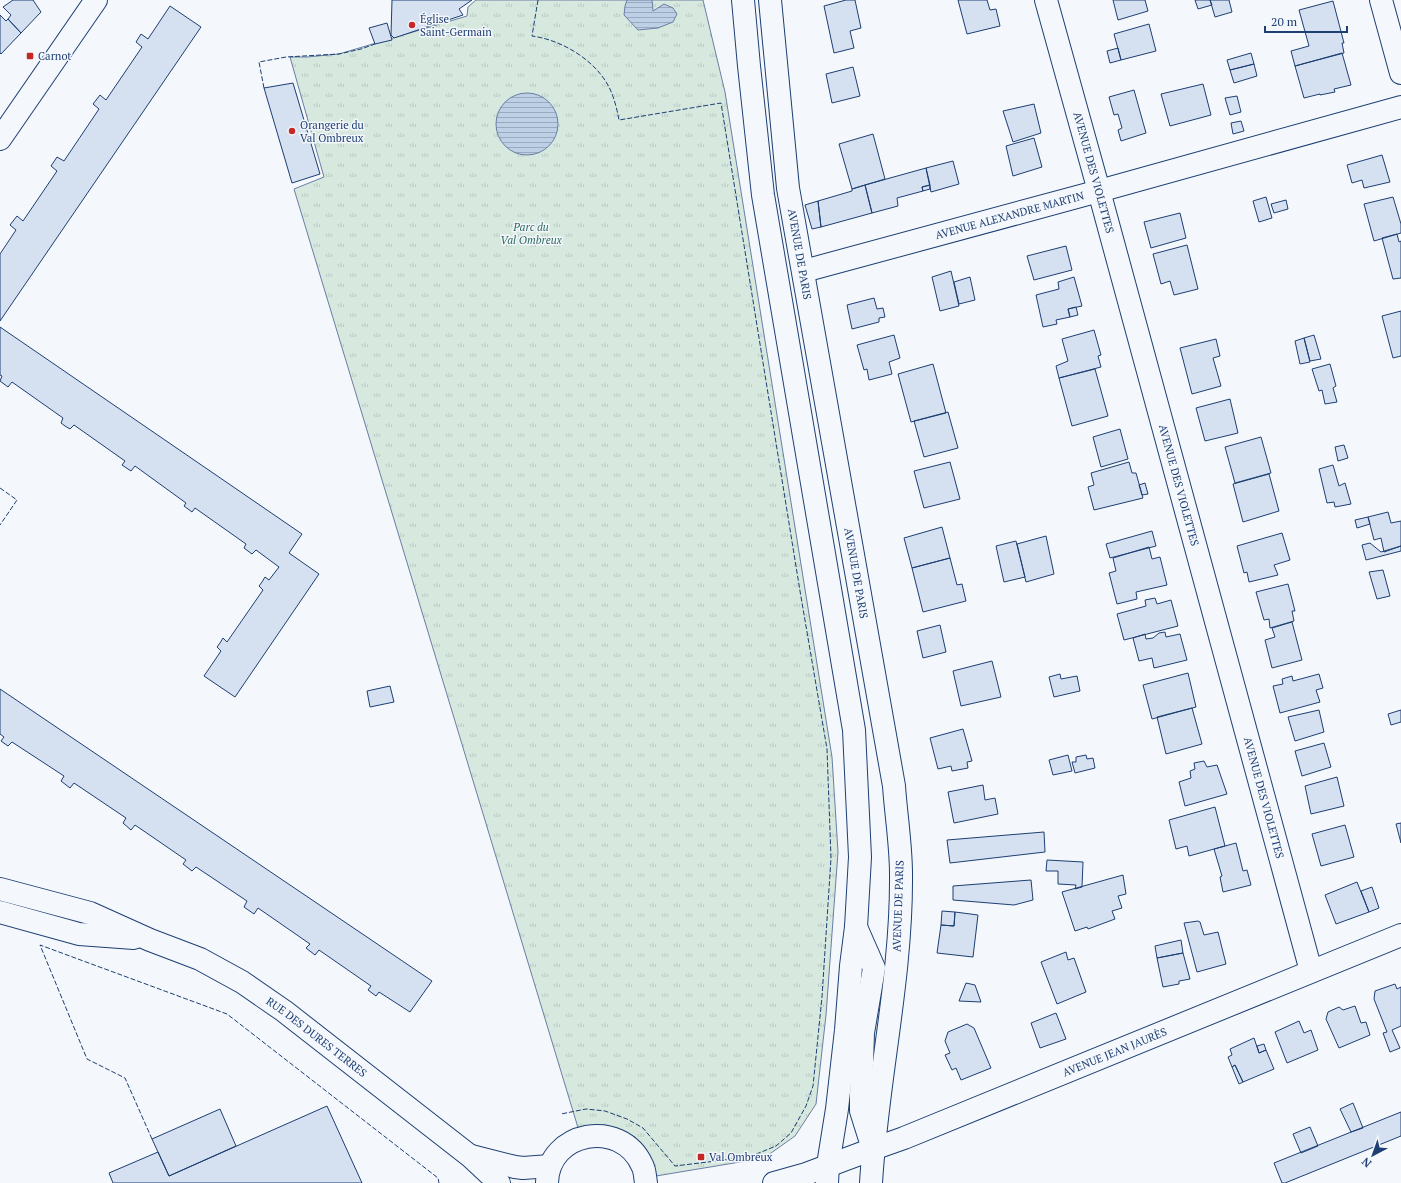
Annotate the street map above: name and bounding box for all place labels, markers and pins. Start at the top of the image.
place label: Église Saint-Germain [420,12,492,39]
marker: Église Saint-Germain [407,20,417,30]
place label: Carnot [38,49,71,63]
marker: Carnot [25,51,35,61]
place label: Orangerie du Val Ombreux [300,118,365,145]
marker: Orangerie du Val Ombreux [287,126,297,136]
place label: Val Ombreux [709,1150,773,1164]
marker: Val Ombreux [696,1152,706,1162]

